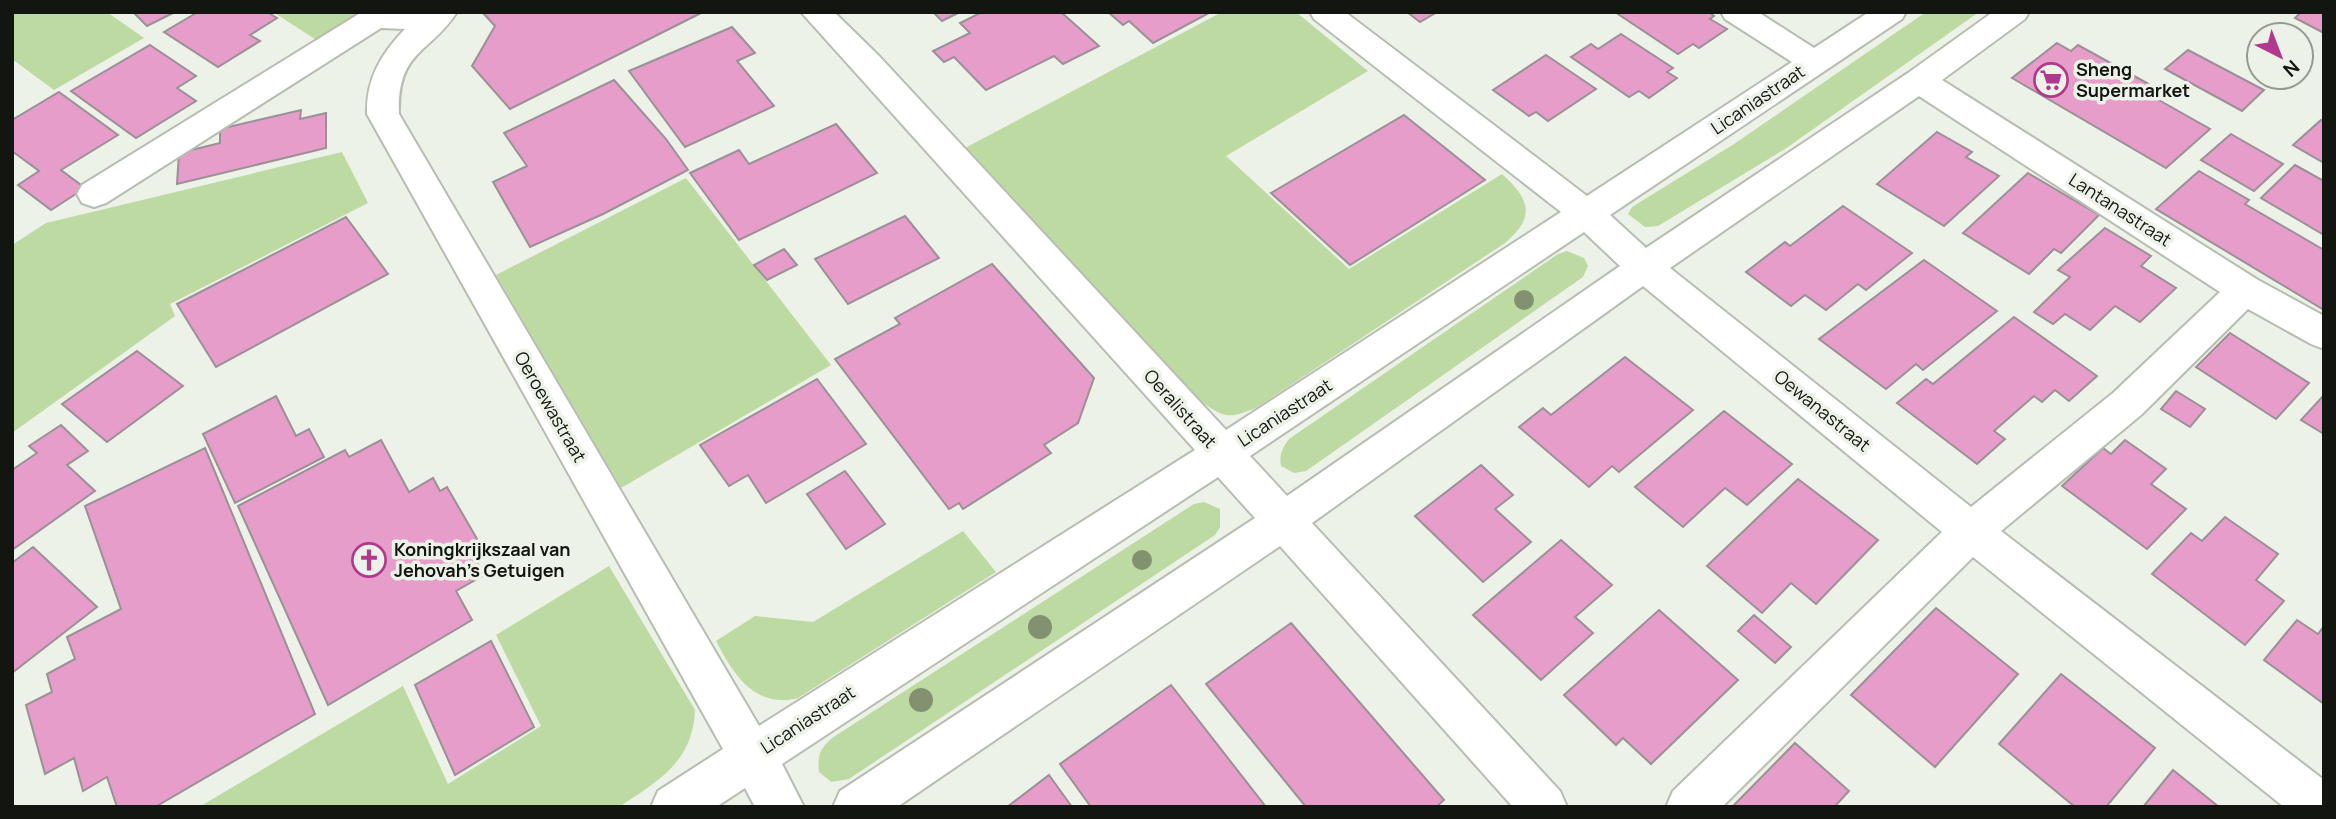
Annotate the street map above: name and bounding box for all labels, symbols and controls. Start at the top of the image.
north arrow [2245,21,2315,91]
text: N [2278,54,2305,83]
place label: Sheng Supermarket [2076,57,2190,102]
street label: Licaniastraat [1706,59,1809,139]
supermarket icon: Sheng Supermarket [2032,61,2070,99]
street label: Lantanastraat [2065,167,2176,251]
street label: Oeroewastraat [509,347,592,466]
street label: Oeralistraat [1139,364,1222,453]
street label: Oewanastraat [1770,364,1876,456]
street label: Licaniastraat [1233,373,1336,452]
place label: Koningkrijkszaal van Jehovah's Getuigen [394,537,571,582]
church icon: Koningkrijkszaal van Jehovah's Getuigen [350,541,388,579]
street label: Licaniastraat [756,680,859,759]

